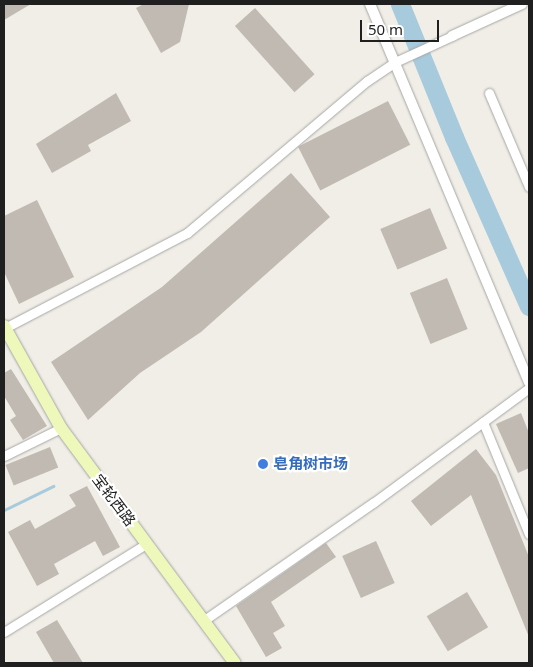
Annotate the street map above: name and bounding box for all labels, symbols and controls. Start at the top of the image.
scale bar [363,10,442,42]
text: 50 m [368,19,403,39]
place label: 皂角树市场 [273,455,348,473]
marker: 皂角树市场 [257,458,269,470]
street label: 宝轮西路 [89,471,139,529]

